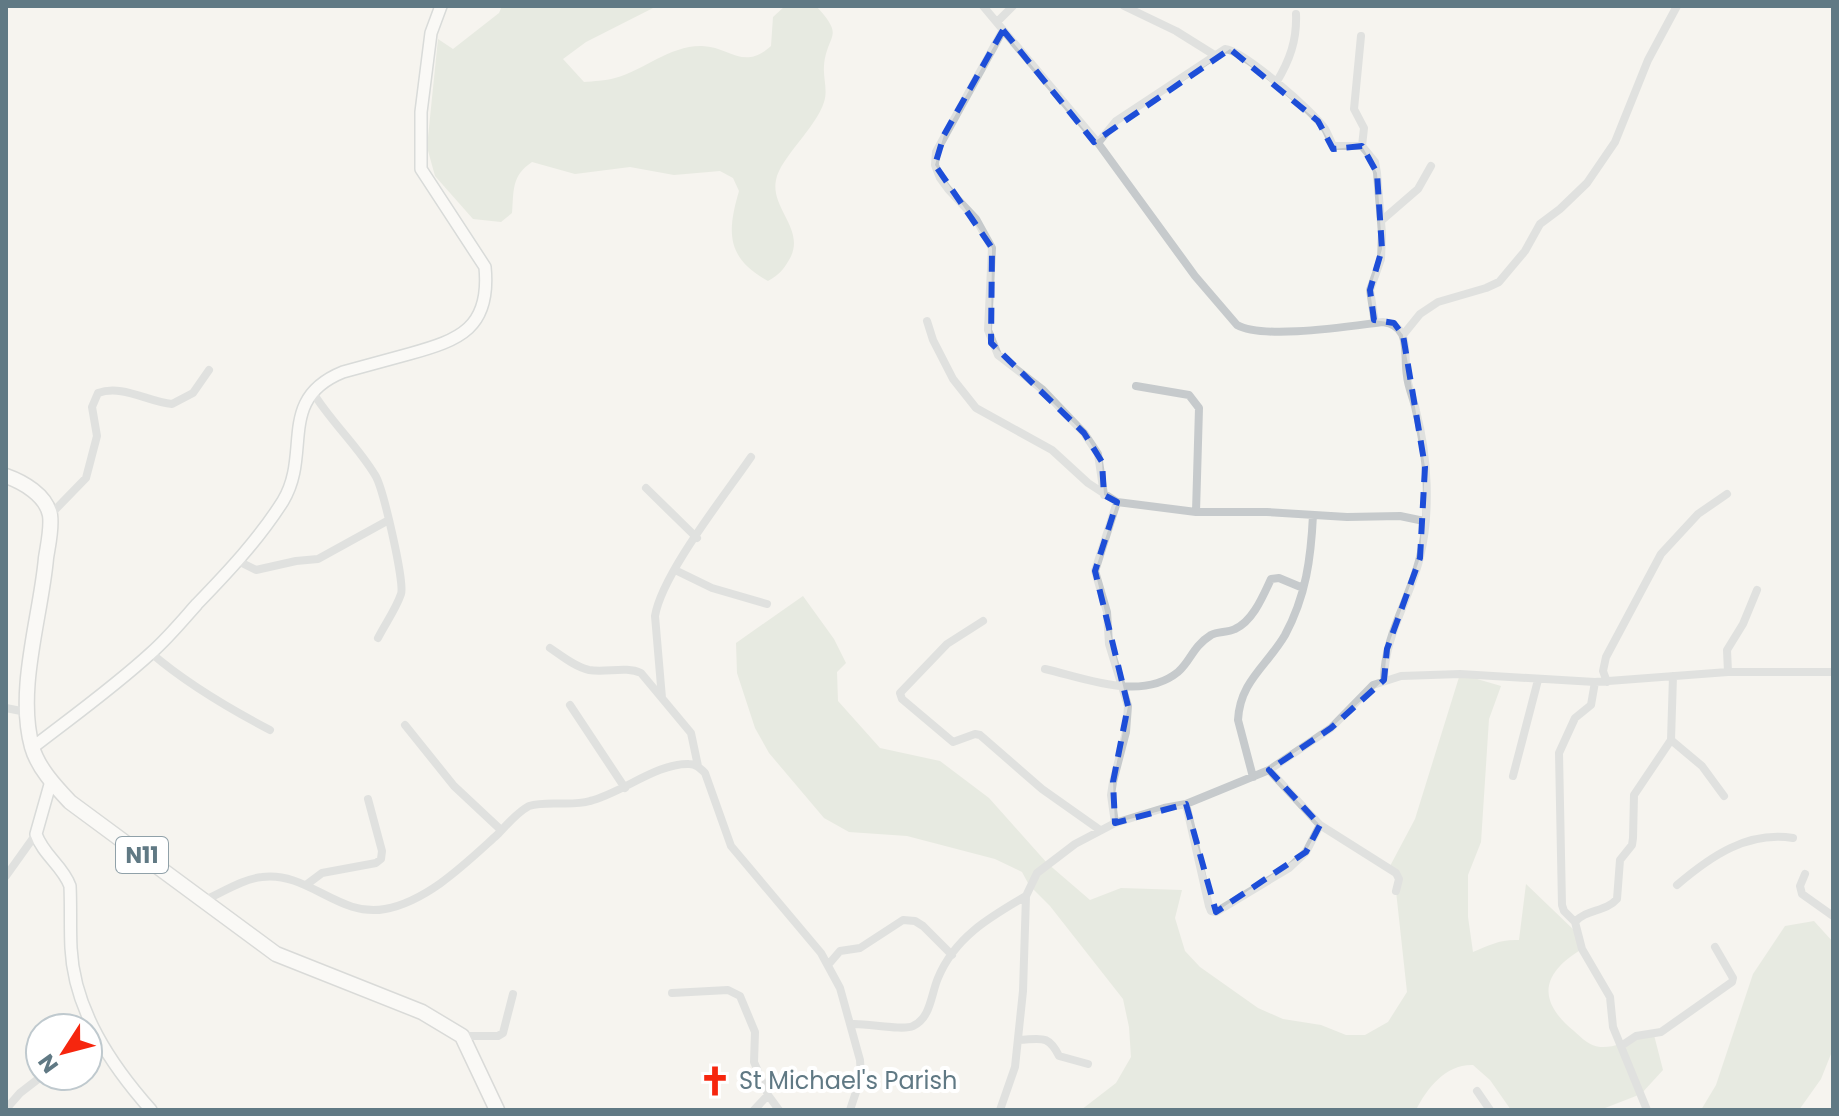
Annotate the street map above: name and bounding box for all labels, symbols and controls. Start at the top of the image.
road number: N11 [116,837,168,873]
north arrow [24,1012,104,1092]
text: N [31,1048,66,1079]
church icon: St Michael's Parish [698,1064,732,1098]
place label: St Michael's Parish [739,1064,957,1097]

